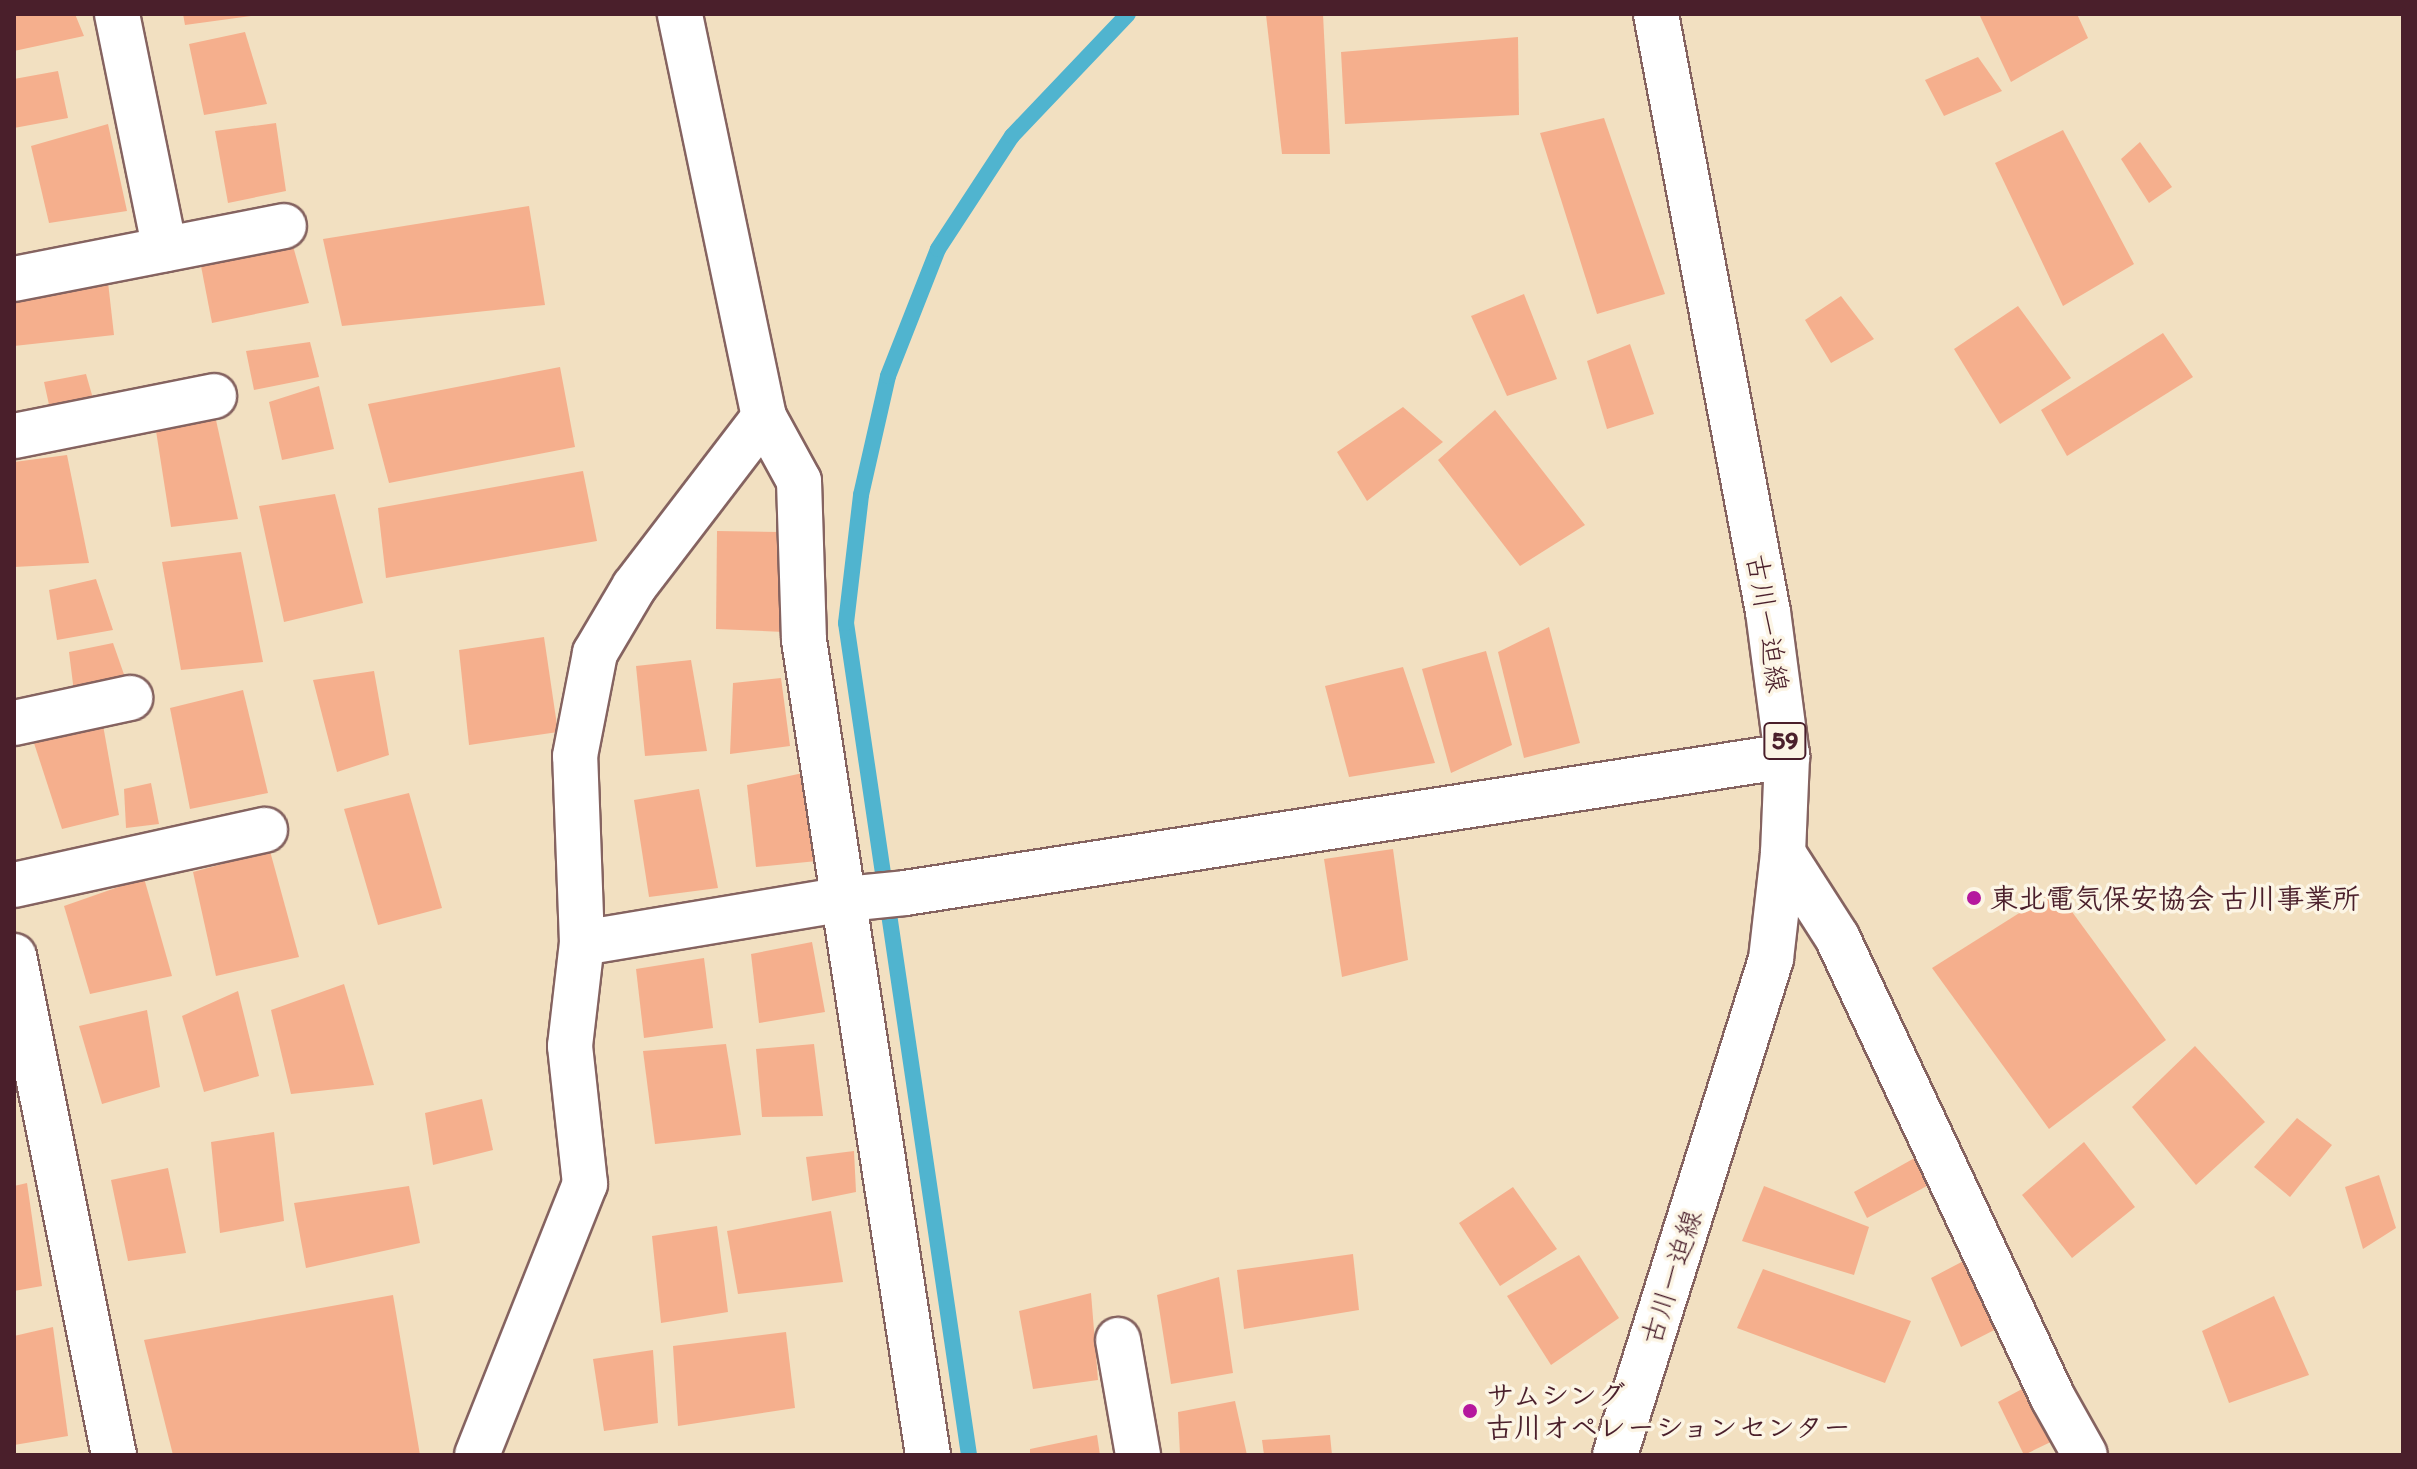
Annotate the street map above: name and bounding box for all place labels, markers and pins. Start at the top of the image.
place label: 東北電気保安協会 古川事業所 [1990,881,2360,915]
marker: 東北電気保安協会 古川事業所 [1965,889,1983,907]
place label: サムシング 古川オペレーションセンター [1486,1378,1851,1444]
marker: サムシング 古川オペレーションセンター [1461,1402,1479,1420]

